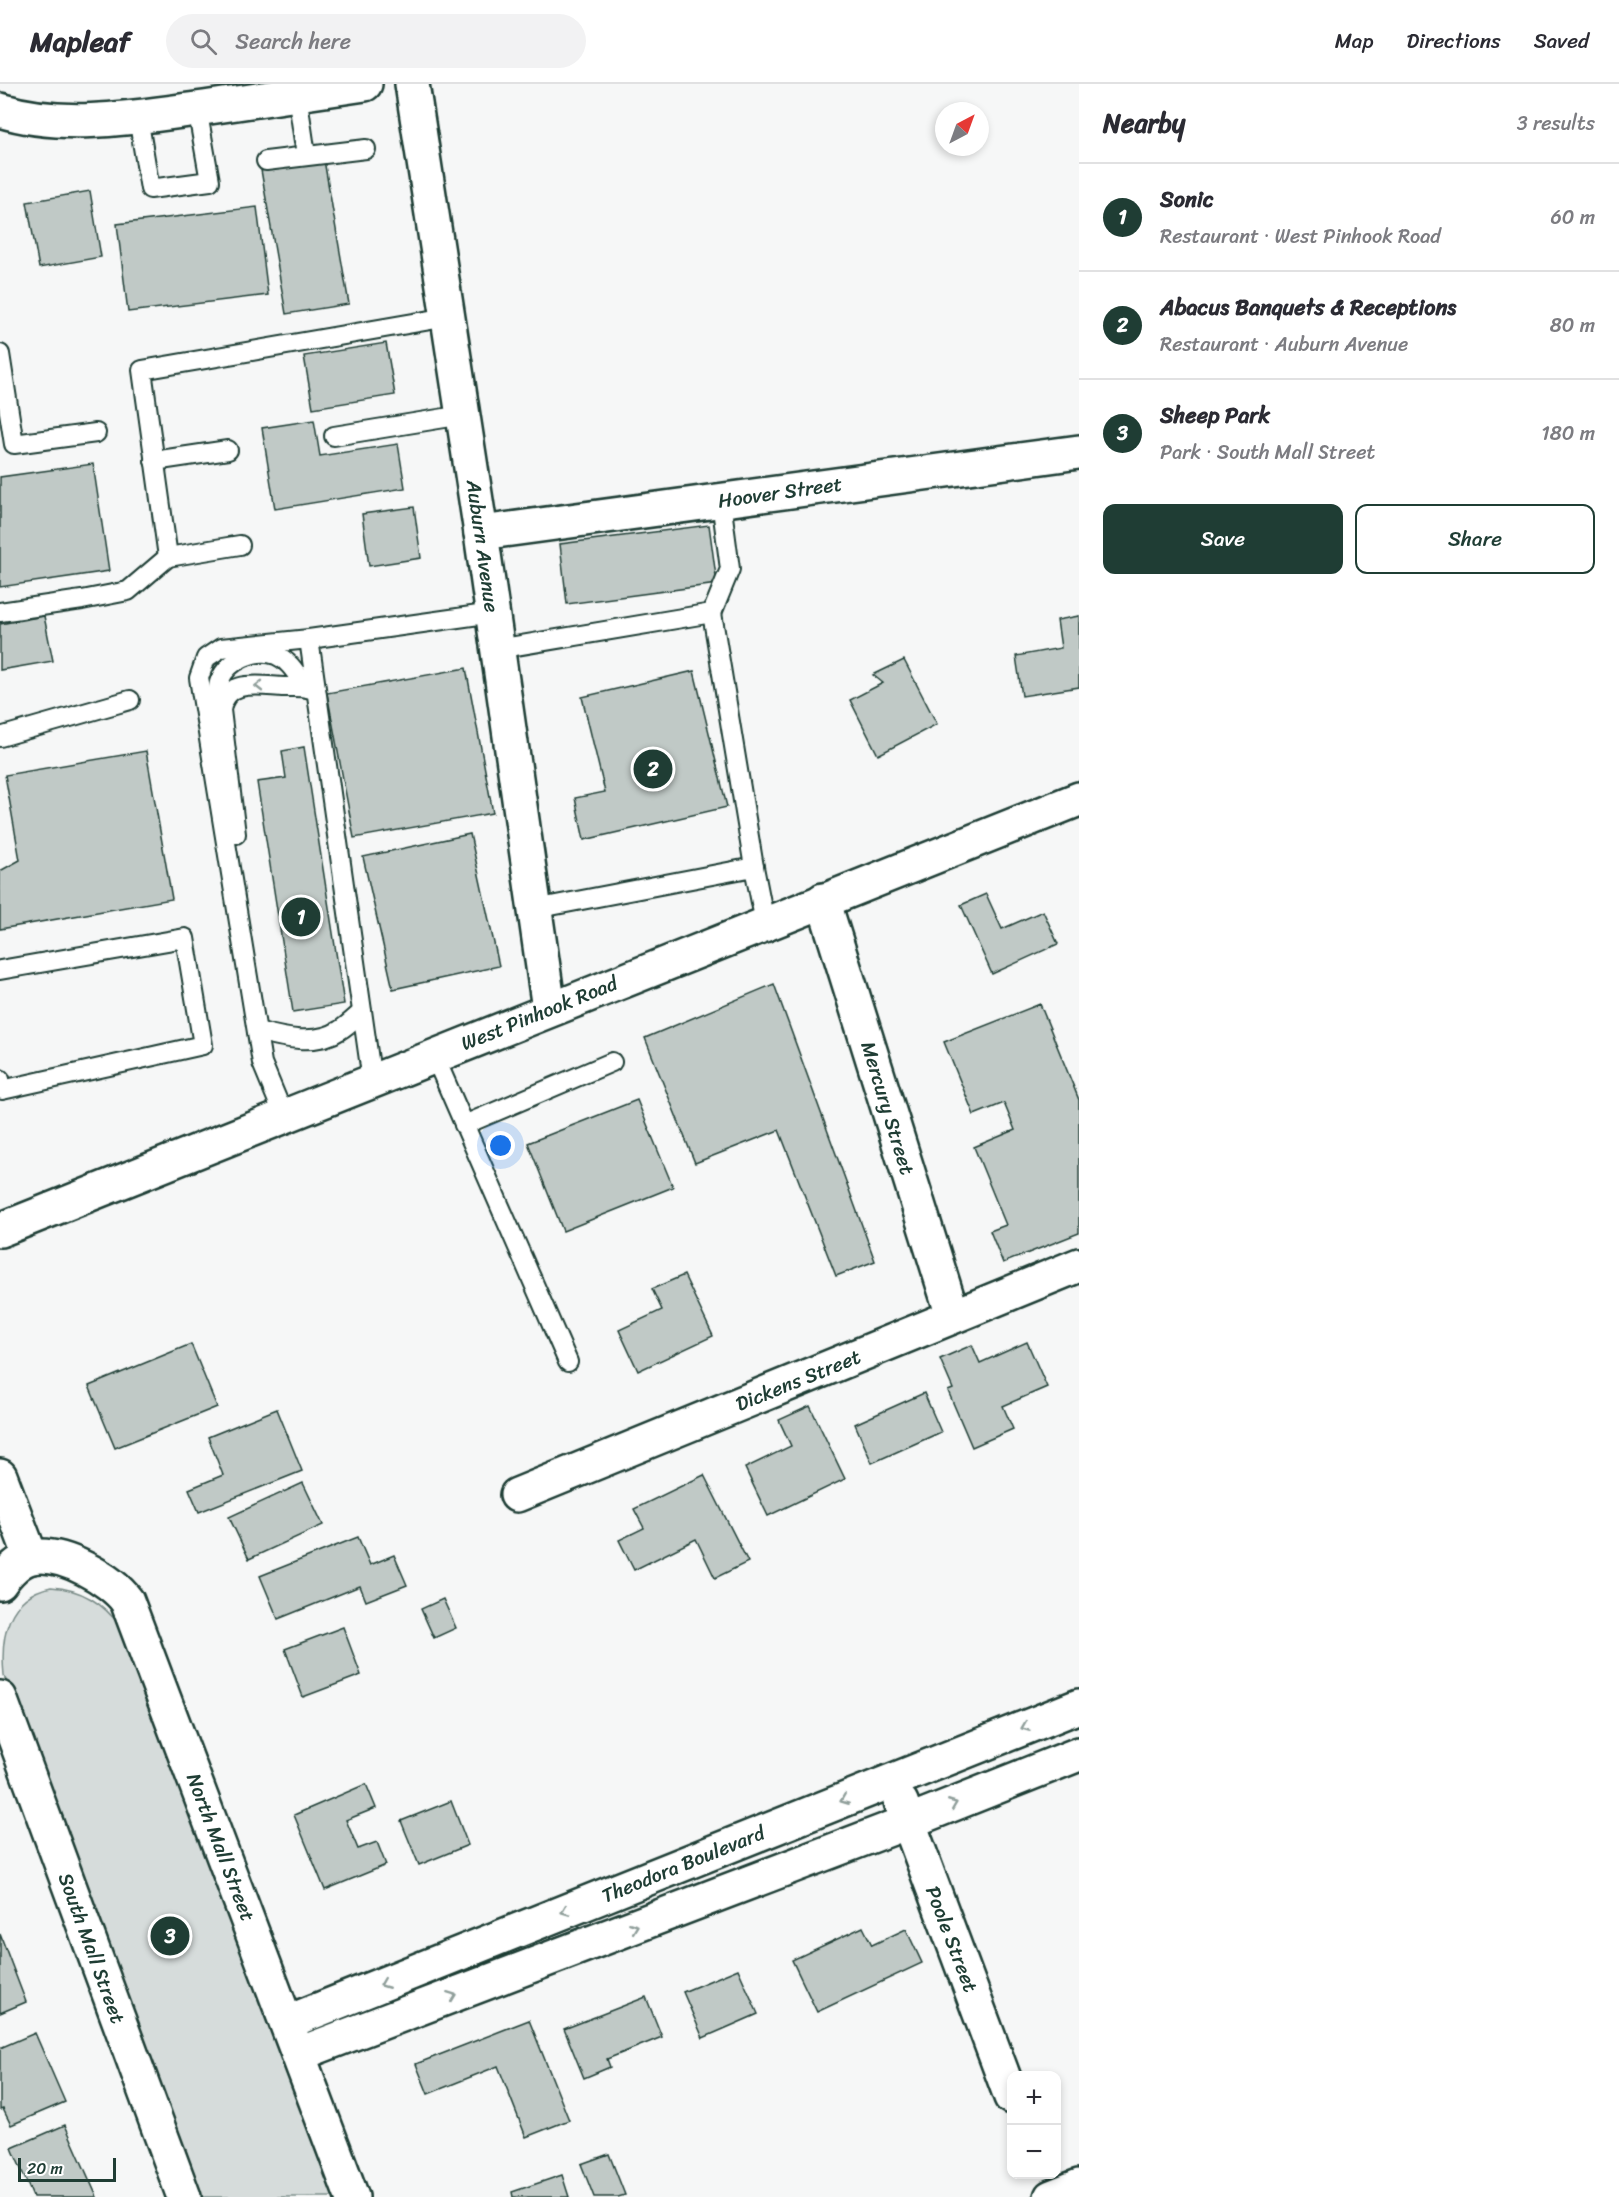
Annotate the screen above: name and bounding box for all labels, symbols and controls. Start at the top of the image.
search box [166,14,586,68]
text: Mapleaf [30,17,130,66]
text: Search here [235,22,351,61]
text: Map [1335,22,1373,60]
text: Directions [1406,22,1501,60]
text: Saved [1534,22,1589,60]
icon: search [187,25,220,58]
text: Nearby [1103,100,1185,146]
north arrow [935,102,989,156]
text: 3 results [1517,106,1595,141]
text: Sonic [1160,180,1214,219]
text: 1 [1118,200,1127,235]
text: 60 m [1550,200,1595,235]
text: Restaurant · West Pinhook Road [1160,219,1441,254]
text: Abacus Banquets & Receptions [1160,288,1456,327]
text: 2 [1117,308,1128,343]
text: 80 m [1550,308,1595,343]
text: Restaurant · Auburn Avenue [1160,327,1408,362]
text: Sheep Park [1160,396,1270,435]
text: 3 [1117,416,1128,451]
text: 180 m [1541,416,1595,451]
text: Park · South Mall Street [1160,435,1375,470]
street label: Hoover Street [716,466,845,519]
street label: Auburn Avenue [456,476,509,615]
button: Save [1103,504,1343,574]
button: Share [1355,504,1595,574]
one-way arrow [254,680,263,692]
pin: 2 [634,746,672,792]
pin: 1 [282,894,320,940]
street label: West Pinhook Road [456,966,624,1061]
street label: Mercury Street [851,1037,925,1180]
your location [486,1131,515,1160]
street label: Dickens Street [730,1339,866,1421]
one-way arrow [1020,1720,1031,1732]
street label: North Mall Street [176,1768,265,1927]
one-way arrow [839,1793,850,1805]
one-way arrow [947,1799,958,1811]
street label: Theodora Boulevard [596,1815,772,1913]
street label: South Mall Street [48,1868,135,2029]
street label: Poole Street [915,1881,988,1998]
one-way arrow [560,1904,571,1916]
pin: 3 [150,1914,190,1958]
one-way arrow [628,1921,639,1934]
one-way arrow [379,1977,390,1989]
one-way arrow [446,1991,457,2003]
map controls [1007,2071,1061,2179]
button: + [1007,2071,1061,2125]
button: − [1007,2125,1061,2179]
text: 20 m [27,2154,63,2183]
scale bar [18,2155,116,2182]

